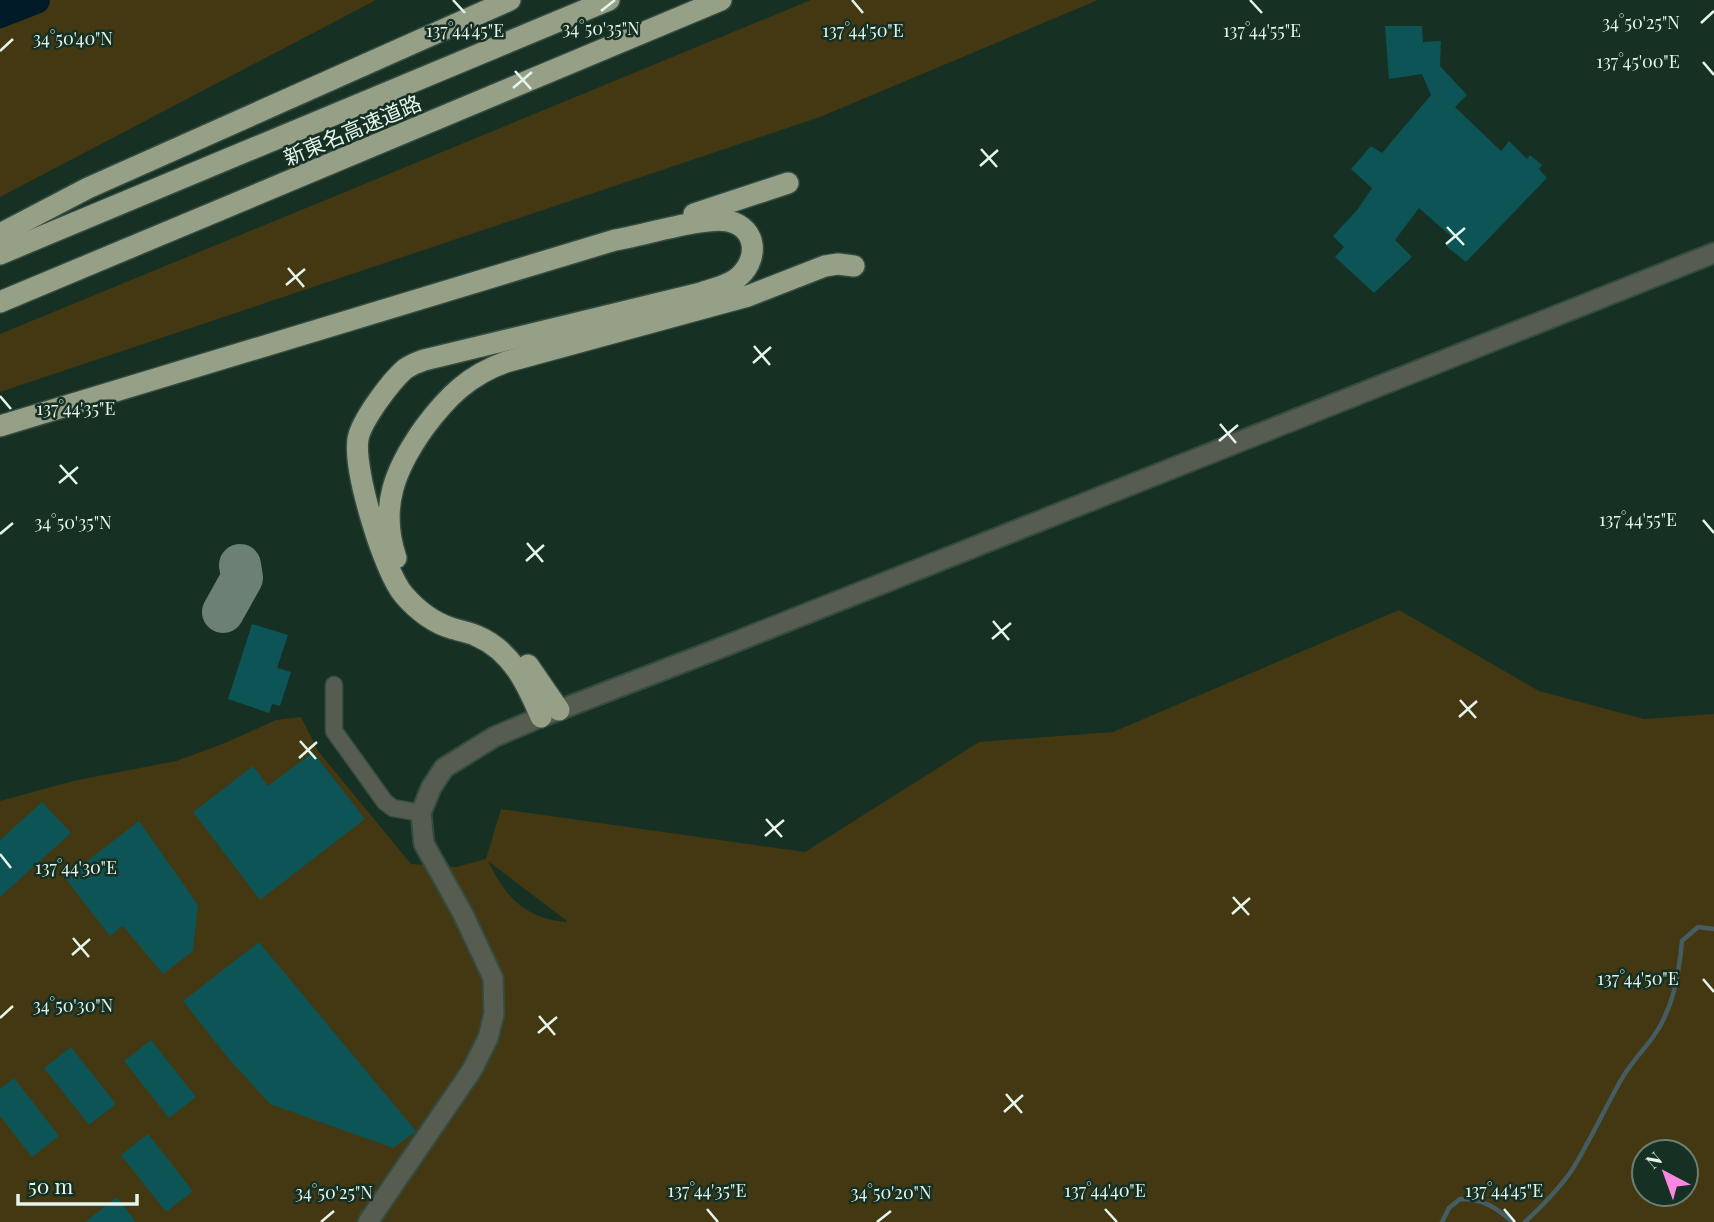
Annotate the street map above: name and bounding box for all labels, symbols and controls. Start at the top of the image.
text: 34°50'25"N [1602,10,1680,34]
text: 34°50'35"N [562,16,640,40]
text: 137°44'45"E [426,18,504,42]
text: 137°44'50"E [822,18,904,42]
text: 137°44'55"E [1223,18,1301,42]
text: 34°50'40"N [33,26,113,50]
text: 137°45'00"E [1596,49,1680,73]
street label: 新東名高速道路 [279,87,425,171]
text: 137°44'35"E [37,396,115,420]
text: 137°44'55"E [1599,507,1677,531]
text: 34°50'35"N [34,510,112,534]
text: 137°44'30"E [35,855,117,879]
text: 137°44'50"E [1597,966,1679,990]
text: 34°50'30"N [33,993,114,1017]
north arrow [1630,1138,1700,1208]
text: N [1639,1145,1667,1174]
scale bar [18,1162,136,1206]
text: 50 m [28,1171,74,1199]
text: 137°44'35"E [668,1178,746,1202]
text: 137°44'40"E [1064,1178,1146,1202]
text: 137°44'45"E [1465,1178,1543,1202]
text: 34°50'25"N [295,1180,373,1204]
text: 34°50'20"N [850,1180,932,1204]

